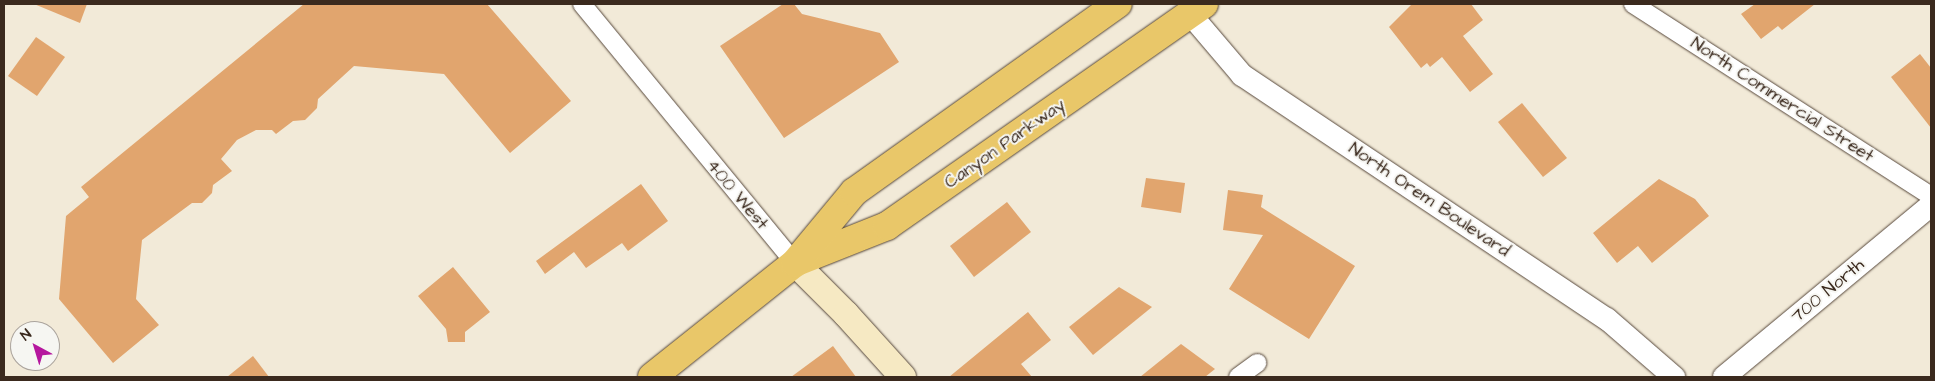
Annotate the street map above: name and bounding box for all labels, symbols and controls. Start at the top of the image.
street label: North Commercial Street [1686,33,1878,167]
street label: Canyon Parkway [941,94,1069,194]
street label: North Orem Boulevard [1344,138,1514,262]
street label: 400 West [701,155,773,235]
street label: 700 North [1787,254,1869,328]
north arrow [10,321,60,371]
text: N [16,325,36,346]

